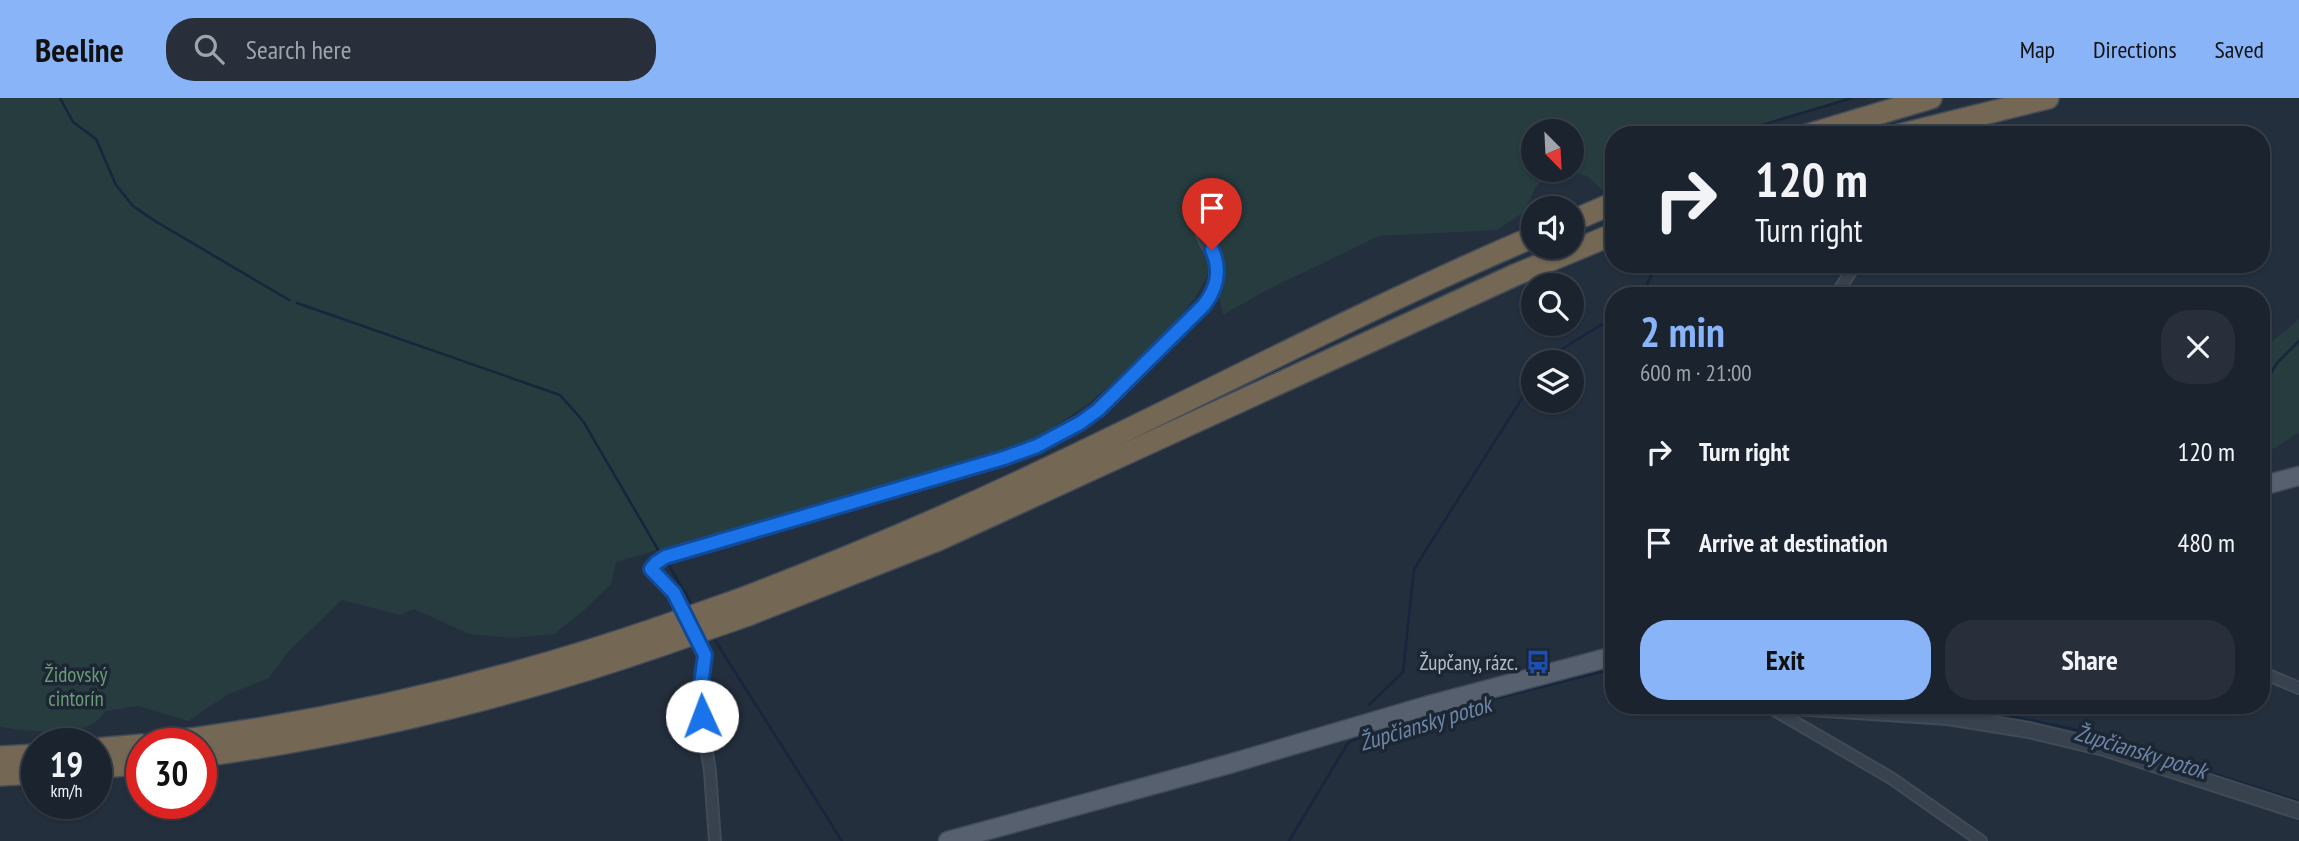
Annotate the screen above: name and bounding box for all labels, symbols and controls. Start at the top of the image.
search box [166,18,656,81]
text: Beeline [35,28,124,71]
icon: search [190,30,228,68]
text: Search here [246,33,351,66]
text: Map [2020,34,2055,65]
text: Directions [2093,34,2177,65]
text: Saved [2215,34,2264,65]
north arrow [1521,119,1584,182]
map controls [1521,119,1584,413]
text: 120 m [1755,147,1868,211]
icon: right [1640,154,1731,245]
pin [1182,178,1242,250]
icon: arrive [1193,189,1231,227]
button: sound [1521,196,1584,259]
text: Turn right [1755,209,1863,251]
button: search [1521,273,1584,336]
text: 2 min [1640,304,1725,359]
button: close [2161,310,2235,384]
button: layers [1521,350,1584,413]
text: 600 m · 21:00 [1640,358,1752,387]
icon: right [1640,433,1678,471]
text: Turn right [1699,435,1790,468]
text: 120 m [2177,435,2235,468]
icon: arrive [1640,524,1678,562]
text: Arrive at destination [1699,526,1888,559]
text: 480 m [2177,526,2235,559]
button: Exit [1640,620,1931,700]
button: Share [1945,620,2235,700]
bus stop icon: Župčany, rázc. [1524,648,1552,676]
place label: Župčany, rázc. [1419,649,1518,676]
park label: Židovský cintorín [44,661,108,712]
position arrow [665,679,739,753]
water label: Župčiansky potok [1355,688,1498,757]
water label: Župčiansky potok [2071,717,2214,786]
speed limit sign: 30 [126,728,217,819]
text: 19 [50,741,83,787]
text: km/h [51,779,82,802]

